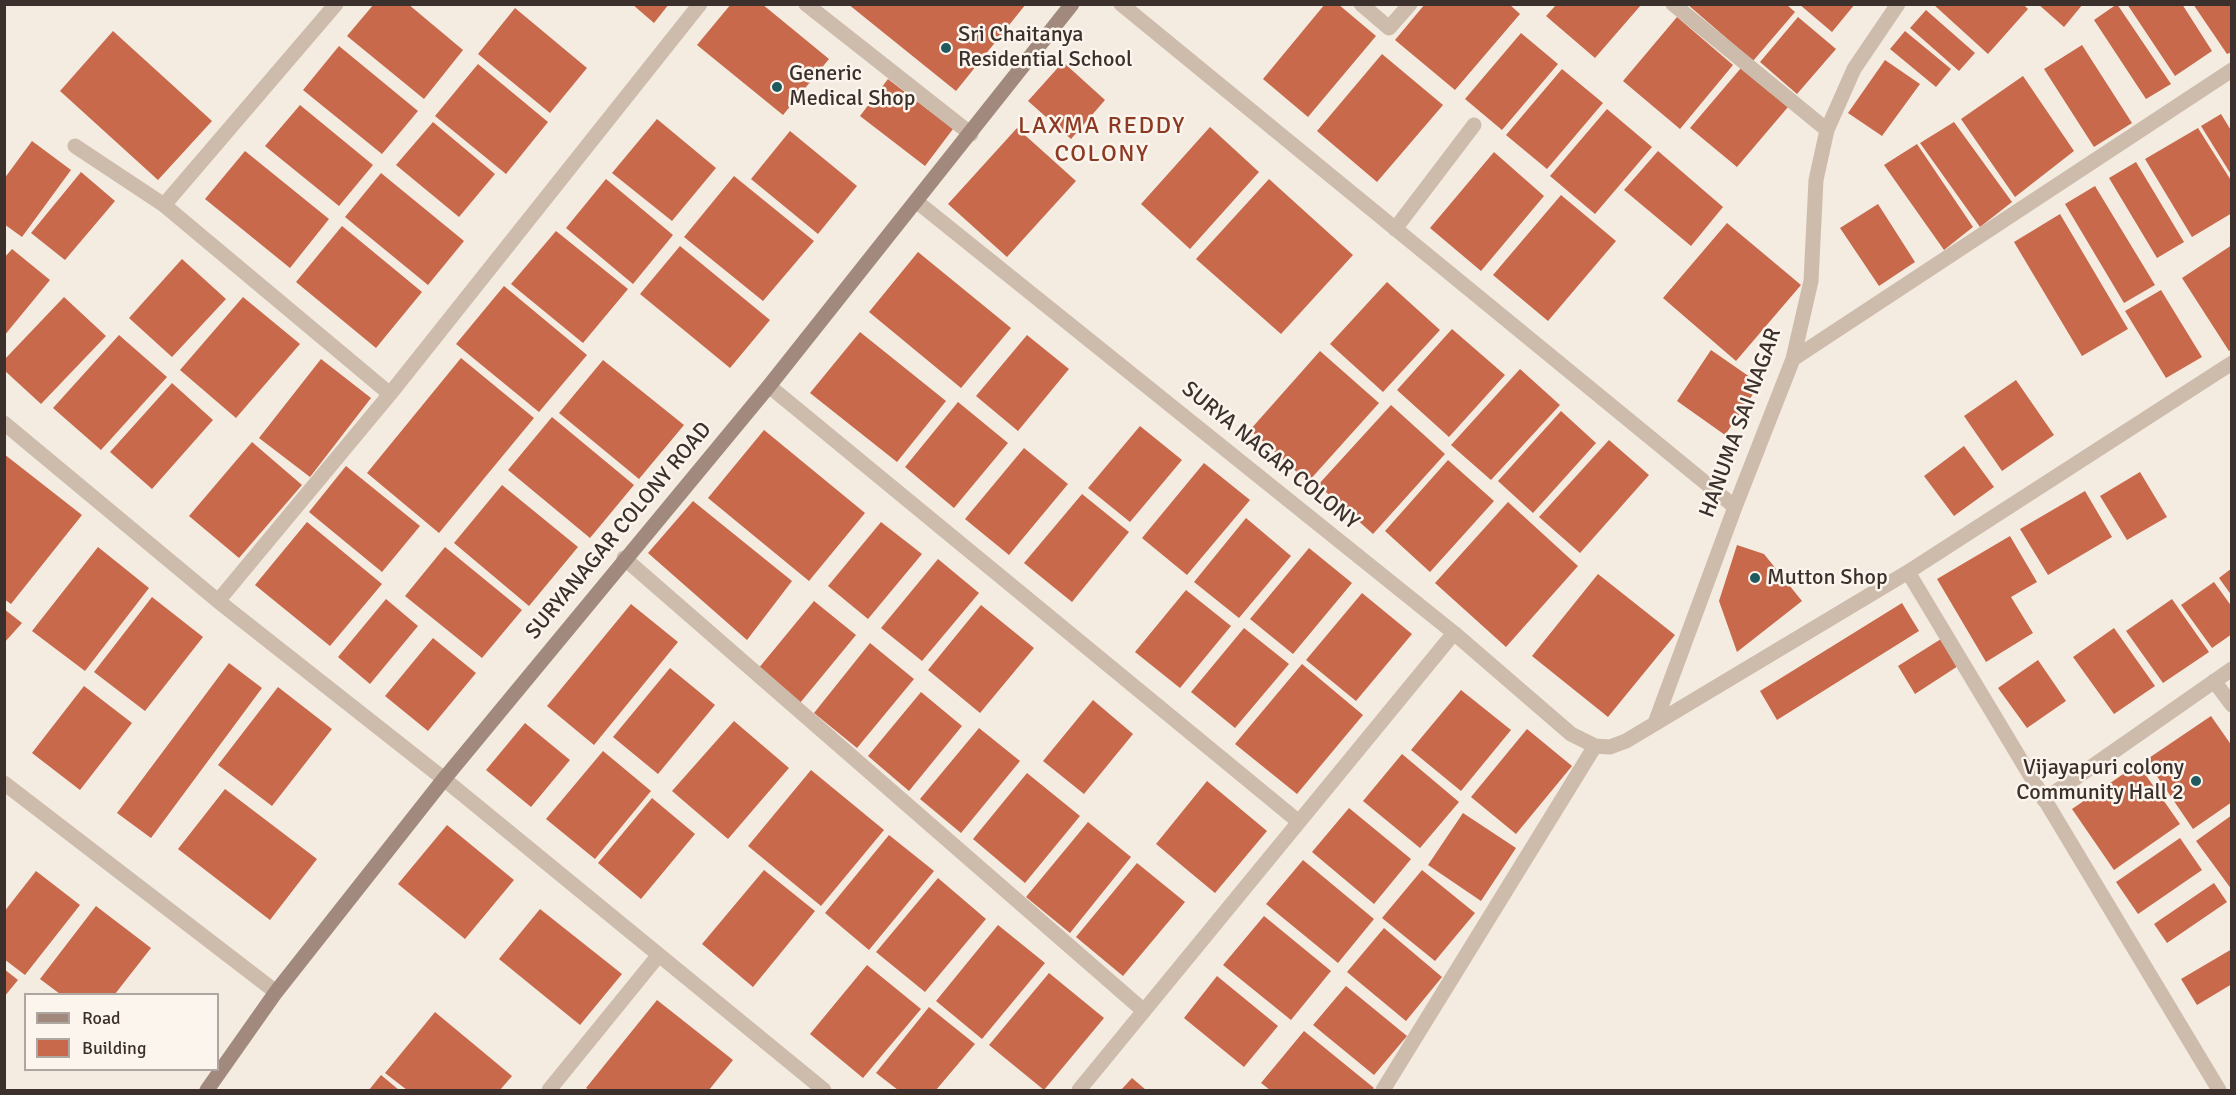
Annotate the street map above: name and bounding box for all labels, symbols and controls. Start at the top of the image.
place label: Sri Chaitanya Residential School [958,22,1132,74]
marker: Sri Chaitanya Residential School [939,41,953,55]
place label: Generic Medical Shop [789,61,915,112]
marker: Generic Medical Shop [770,80,784,94]
district label: LAXMA REDDY COLONY [1018,113,1186,169]
street label: HANUMA SAI NAGAR [1694,325,1788,521]
street label: SURYA NAGAR COLONY [1176,376,1364,536]
street label: SURYANAGAR COLONY ROAD [520,417,718,645]
place label: Mutton Shop [1767,565,1888,591]
marker: Mutton Shop [1748,571,1762,585]
place label: Vijayapuri colony Community Hall 2 [2016,755,2184,806]
marker: Vijayapuri colony Community Hall 2 [2189,774,2203,788]
legend [24,993,219,1071]
text: Road [82,1007,121,1029]
text: Building [82,1037,146,1059]

